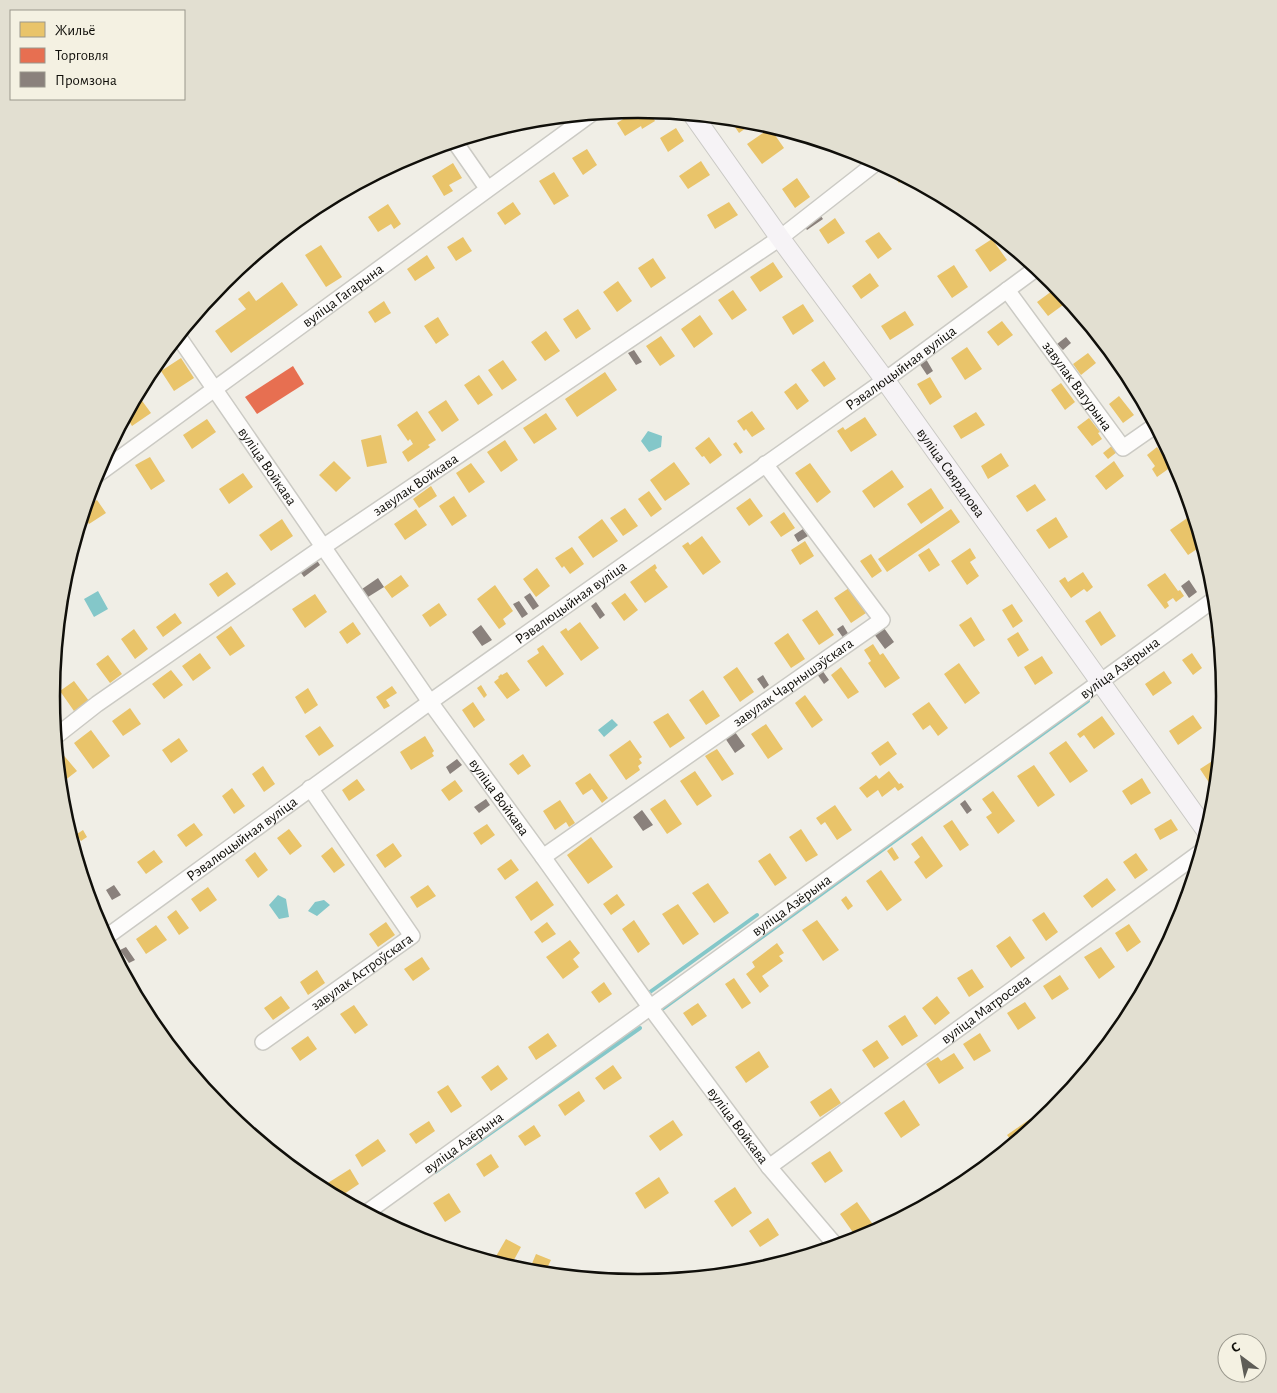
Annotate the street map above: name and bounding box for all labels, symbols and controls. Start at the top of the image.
legend [10,10,185,100]
text: Жильё [55,23,95,38]
text: Торговля [55,48,109,63]
text: Промзона [55,73,117,88]
street label: вуліца Гагарына [300,261,386,330]
street label: Рэвалюцыйная вуліца [843,323,959,413]
street label: завулак Вагурына [1039,339,1115,434]
street label: вуліца Войкава [235,425,299,508]
street label: вуліца Свярдлова [914,425,988,520]
street label: завулак Войкава [370,451,461,519]
street label: Рэвалюцыйная вуліца [513,558,629,647]
street label: завулак Чарнышэўскага [730,635,856,730]
street label: вуліца Азёрына [1077,635,1162,702]
street label: вуліца Войкава [466,756,532,839]
street label: Рэвалюцыйная вуліца [184,794,300,884]
street label: вуліца Азёрына [749,872,834,939]
street label: завулак Астроўскага [308,931,416,1013]
street label: вуліца Матросава [938,972,1033,1047]
street label: вуліца Войкава [704,1085,771,1167]
street label: вуліца Азёрына [421,1109,506,1177]
north arrow [1217,1333,1267,1383]
text: С [1229,1340,1243,1356]

